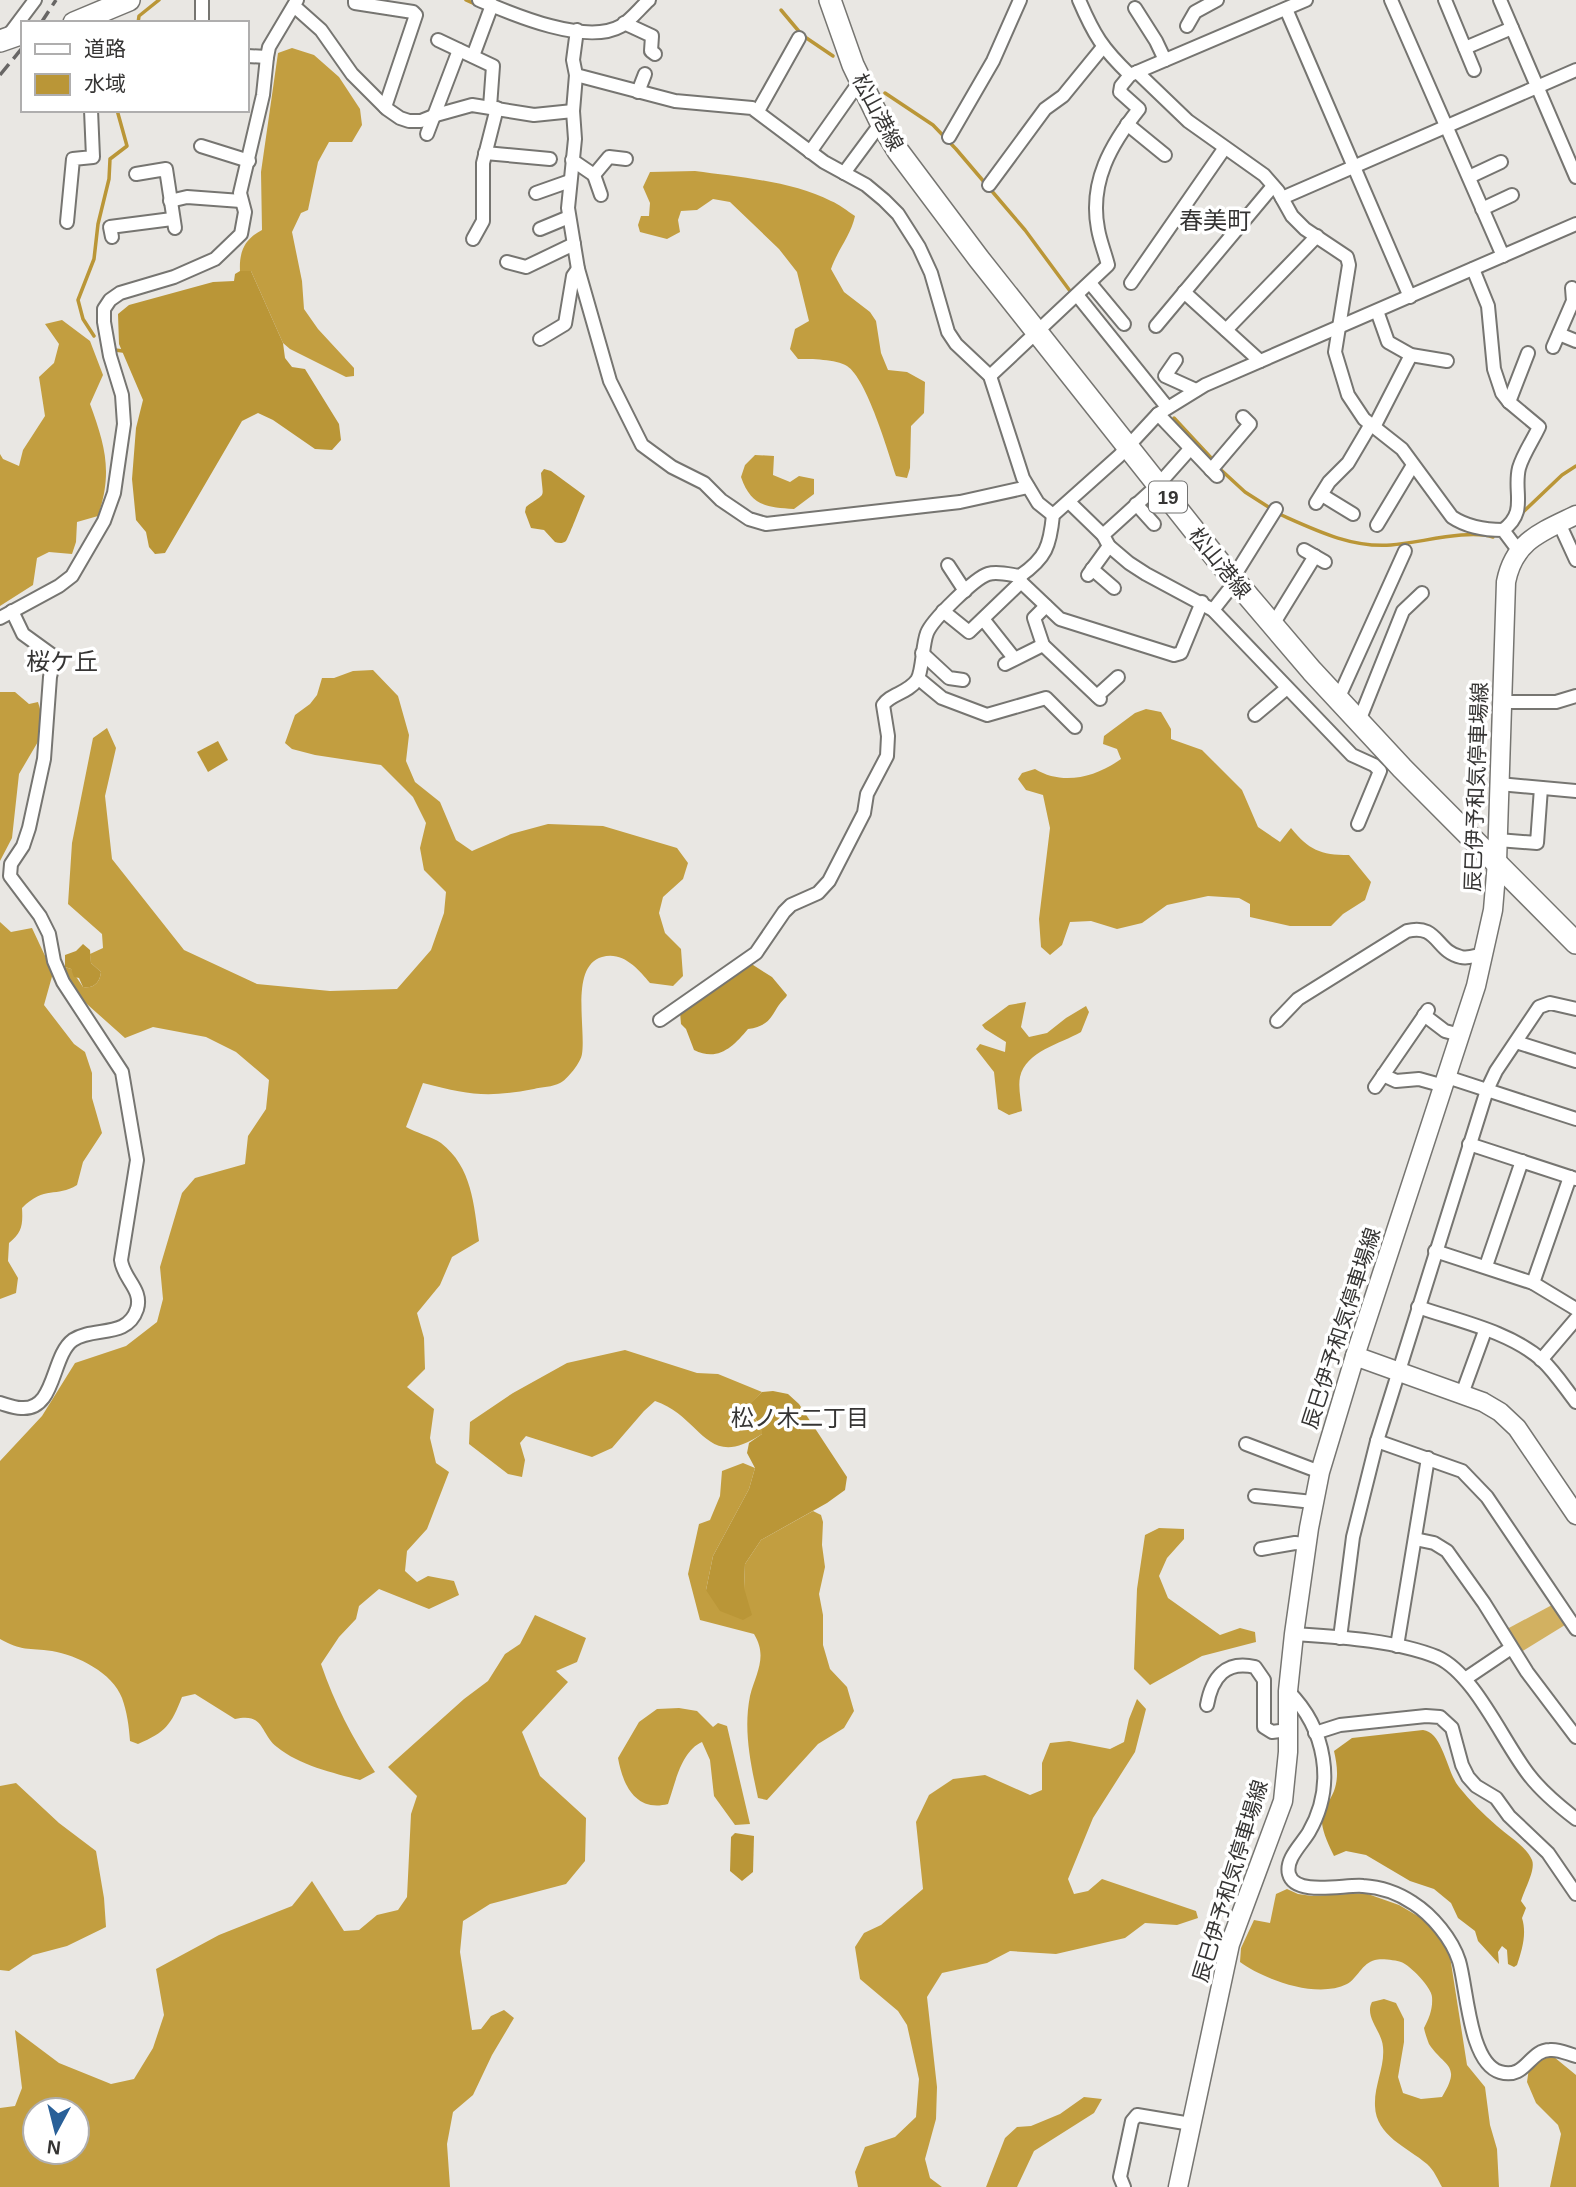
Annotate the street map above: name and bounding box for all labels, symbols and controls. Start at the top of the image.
legend [21,21,248,112]
text: 道路 [84,37,126,60]
street label: 松山港線 [848,70,908,154]
text: 水域 [84,72,126,95]
district label: 春美町 [1179,207,1251,234]
road number: 19 [1149,482,1187,512]
street label: 松山港線 [1185,523,1255,603]
district label: 桜ケ丘 [26,648,98,675]
street label: 辰巳伊予和気停車場線 [1461,682,1491,892]
street label: 辰巳伊予和気停車場線 [1298,1225,1384,1431]
district label: 松ノ木二丁目 [731,1405,869,1431]
street label: 辰巳伊予和気停車場線 [1188,1777,1272,1985]
north arrow [21,2096,91,2166]
text: N [46,2136,62,2159]

